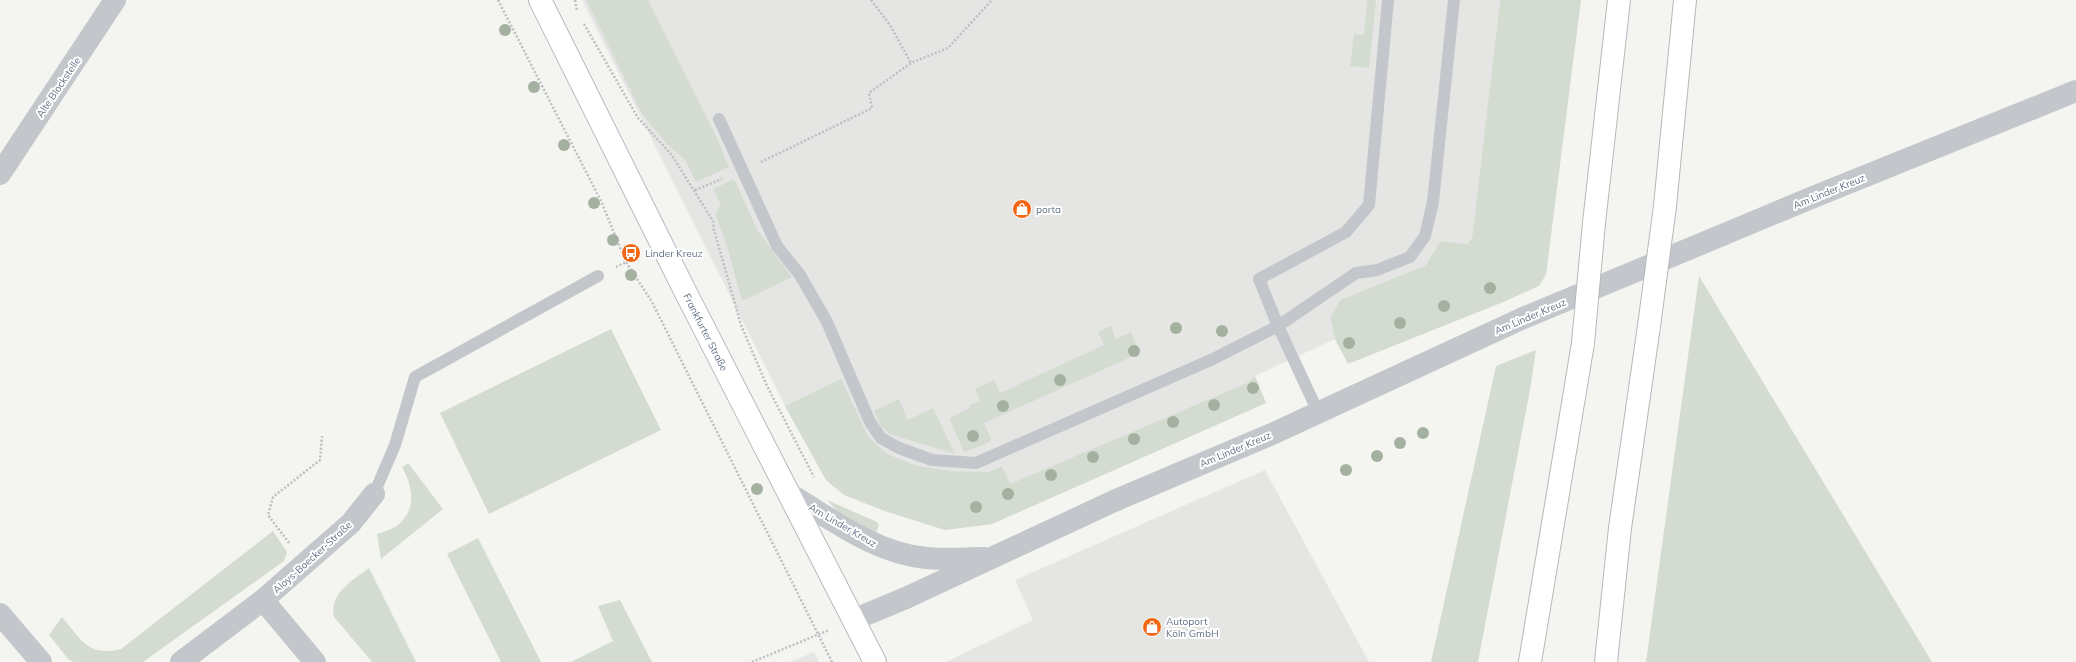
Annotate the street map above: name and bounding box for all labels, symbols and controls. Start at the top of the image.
street label: Alte Blockstelle [33,55,83,120]
street label: Am Linder Kreuz [1791,171,1867,212]
shop icon: porta [1011,198,1033,220]
place label: porta [1036,203,1061,216]
bus stop icon: Linder Kreuz [620,242,642,264]
place label: Linder Kreuz [645,247,703,260]
street label: Frankfurter Straße [680,291,731,373]
street label: Am Linder Kreuz [1492,296,1568,337]
street label: Am Linder Kreuz [1197,429,1273,470]
street label: Am Linder Kreuz [806,501,879,550]
street label: Aloys-Boecker-Straße [270,518,354,596]
place label: Autoport Köln GmbH [1166,615,1219,640]
shop icon: Autoport Köln GmbH [1141,616,1163,638]

